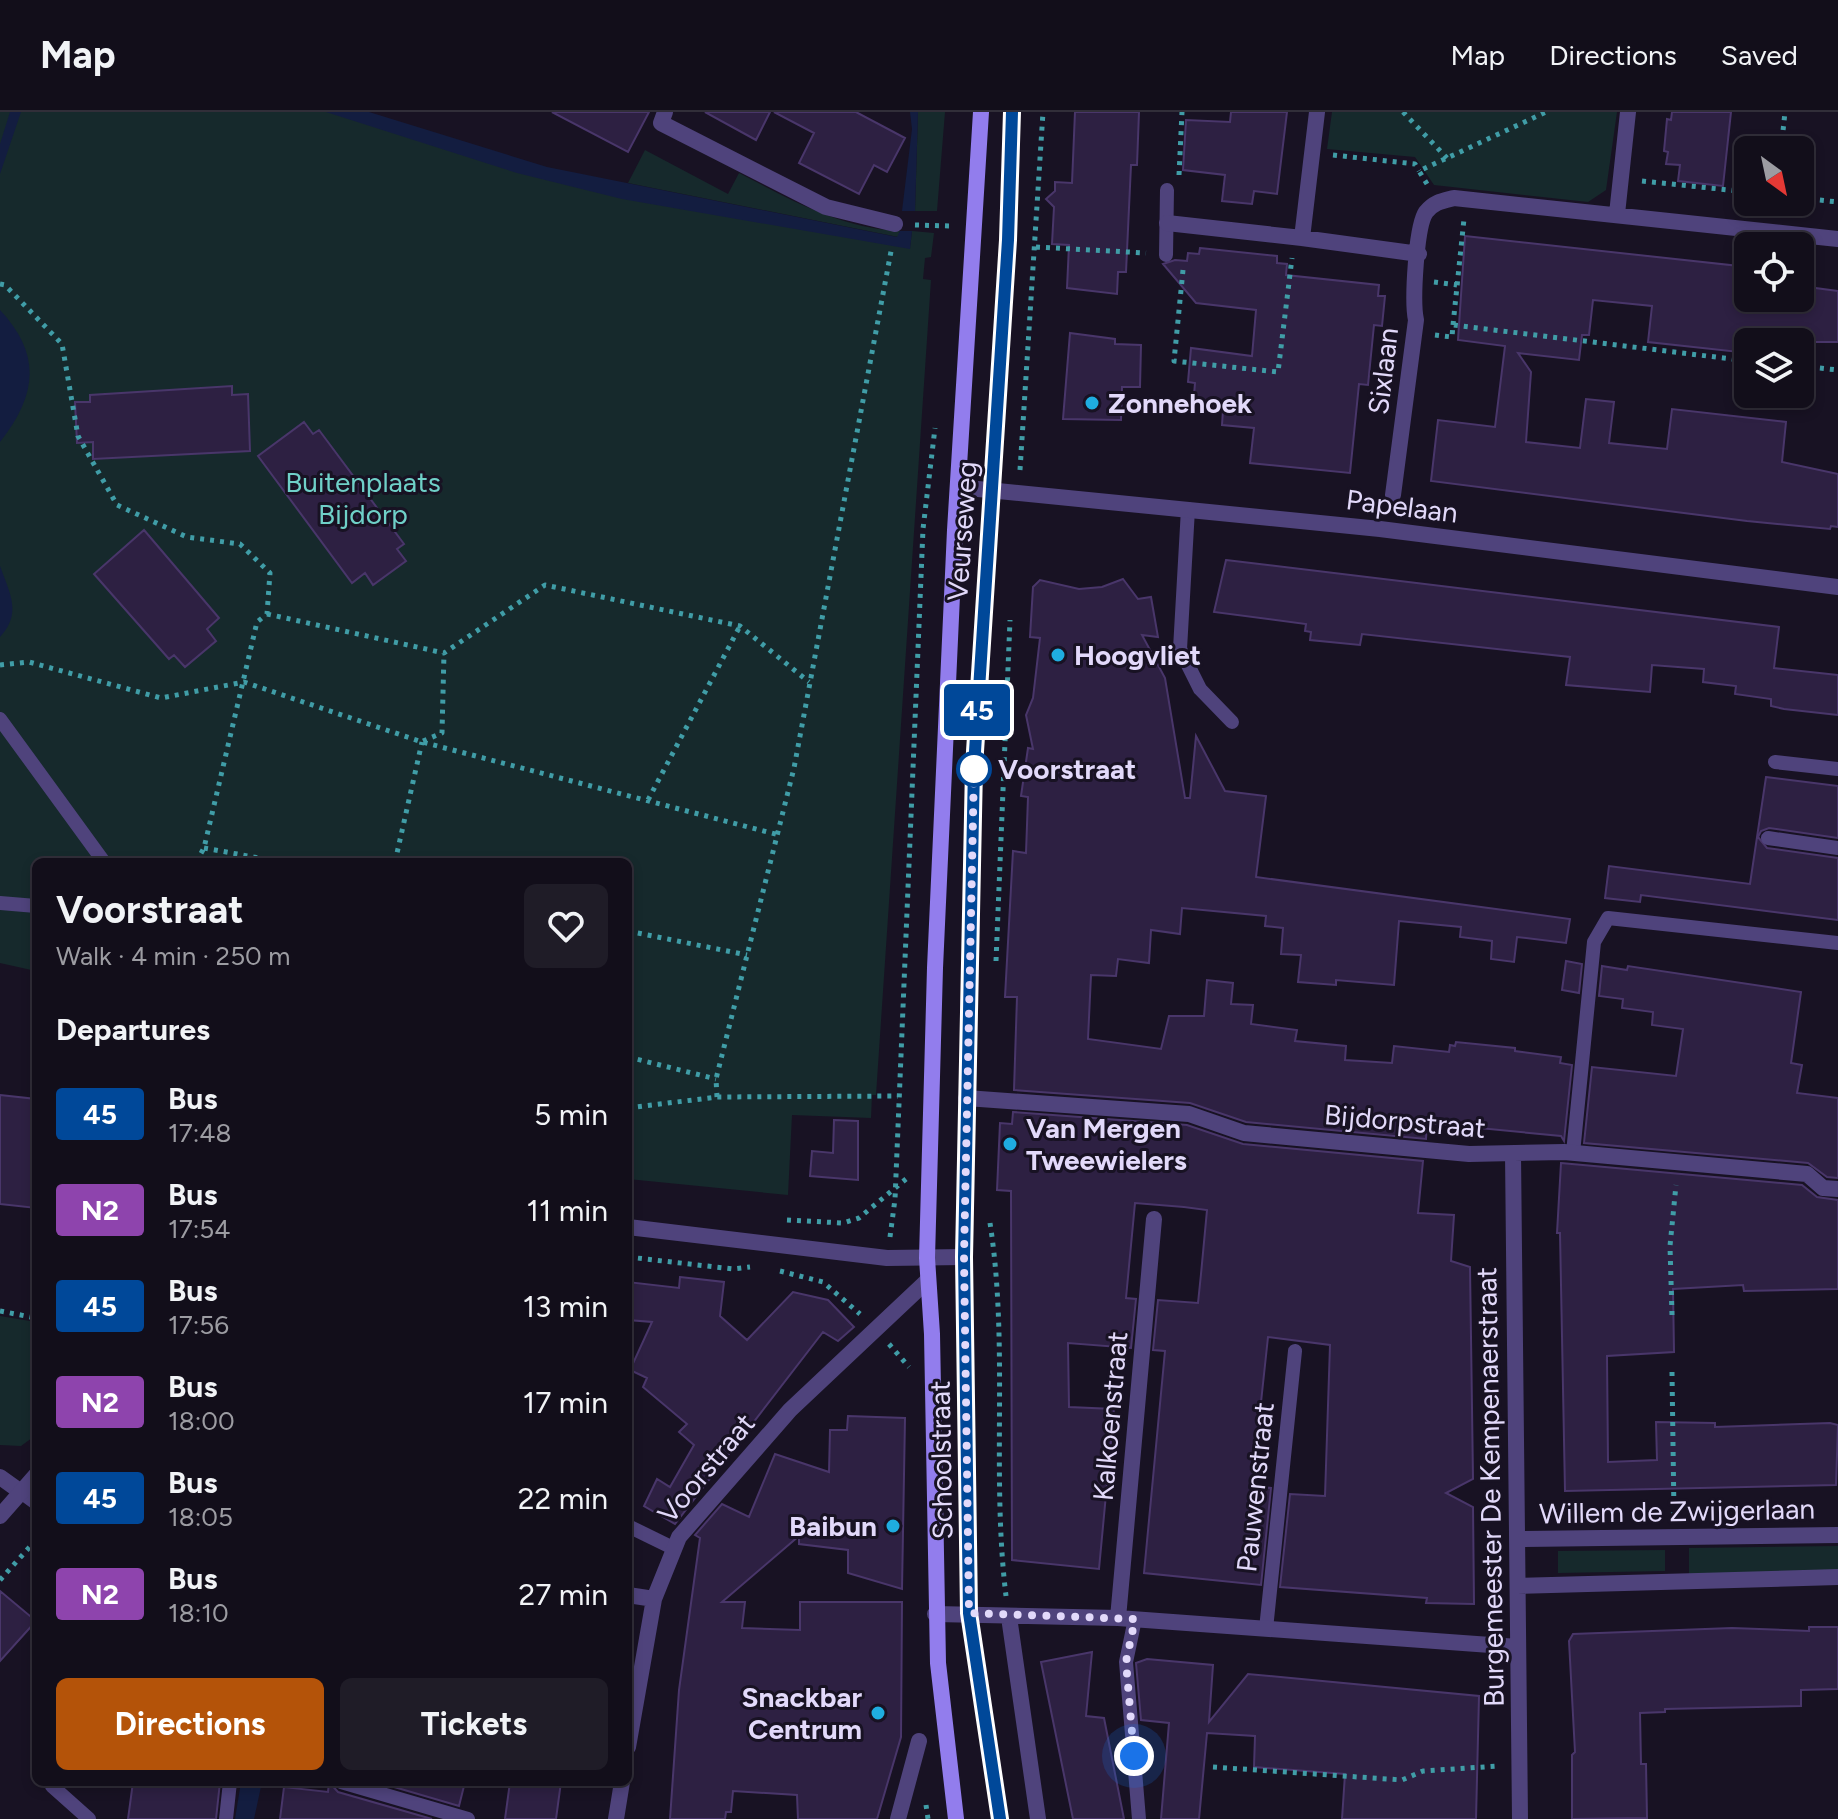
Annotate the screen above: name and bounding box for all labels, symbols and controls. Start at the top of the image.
text: Map [40,32,116,78]
text: Map [1451,38,1505,72]
text: Directions [1549,38,1677,72]
text: Saved [1721,38,1798,72]
north arrow [1734,136,1814,216]
map controls [1734,136,1814,408]
button: locate [1734,232,1814,312]
street label: Sixlaan [1361,326,1405,416]
button: layers [1734,328,1814,408]
place label: Zonnehoek [1108,386,1252,420]
marker: Zonnehoek [1083,394,1101,412]
street label: Veurseweg [940,460,984,602]
park label: Buitenplaats Bijdorp [285,465,441,531]
street label: Papelaan [1344,482,1460,530]
place label: Hoogvliet [1074,638,1201,672]
marker: Hoogvliet [1049,646,1067,664]
line badge: 45 [941,684,1013,736]
text: 45 [960,693,994,727]
marker: Voorstraat [957,752,991,786]
place label: Voorstraat [998,752,1136,786]
button: heart [524,884,608,968]
text: Voorstraat [56,887,244,933]
text: Walk · 4 min · 250 m [56,940,290,972]
text: Departures [56,1011,210,1048]
text: Bus [168,1080,217,1117]
text: 5 min [534,1096,608,1133]
text: 45 [83,1097,117,1131]
street label: Bijdorpstraat [1323,1097,1487,1145]
place label: Van Mergen Tweewielers [1026,1111,1187,1177]
text: 17:48 [168,1117,231,1149]
marker: Van Mergen Tweewielers [1001,1135,1019,1153]
text: Bus [168,1176,217,1213]
text: 11 min [527,1192,608,1229]
text: N2 [81,1193,119,1227]
text: 17:54 [168,1213,230,1245]
street label: Burgemeester De Kempenaerstraat [1469,1267,1511,1707]
text: Bus [168,1272,217,1309]
text: 13 min [523,1288,608,1325]
text: 45 [83,1289,117,1323]
text: 17:56 [168,1309,229,1341]
street label: Kalkoenstraat [1086,1330,1134,1502]
text: Bus [168,1368,217,1405]
street label: Schoolstraat [923,1380,959,1540]
text: 17 min [523,1384,608,1421]
text: N2 [81,1385,119,1419]
street label: Pauwenstraat [1229,1400,1281,1574]
text: 18:00 [168,1405,235,1437]
street label: Voorstraat [650,1406,762,1530]
text: Bus [168,1464,217,1501]
text: 22 min [518,1480,608,1517]
text: 45 [83,1481,117,1515]
street label: Willem de Zwijgerlaan [1539,1492,1815,1530]
text: 18:05 [168,1501,233,1533]
place label: Baibun [789,1509,877,1543]
marker: Baibun [884,1517,902,1535]
text: Bus [168,1560,217,1597]
text: 27 min [518,1576,608,1613]
text: N2 [81,1577,119,1611]
text: 18:10 [168,1597,229,1629]
button: Directions [56,1678,324,1770]
button: Tickets [340,1678,608,1770]
place label: Snackbar Centrum [742,1680,862,1746]
marker: Snackbar Centrum [869,1704,887,1722]
your location [1114,1736,1154,1776]

